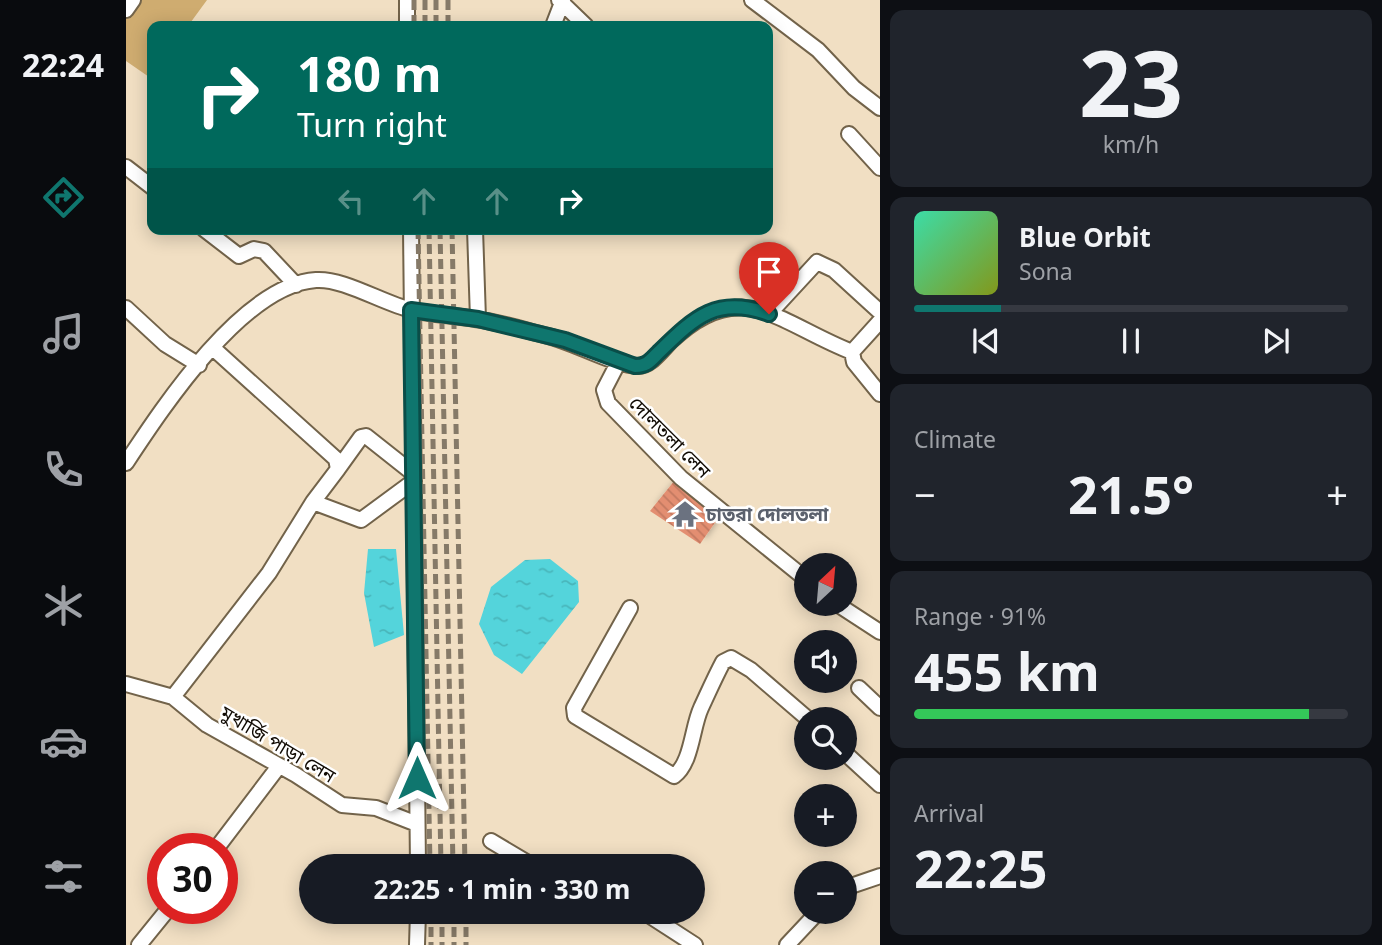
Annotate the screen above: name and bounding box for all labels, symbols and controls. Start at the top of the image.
text: 23 [1079,20,1183,144]
text: 180 m [297,40,442,106]
text: 22:24 [22,43,104,86]
icon: right [182,49,273,140]
text: Turn right [297,103,447,146]
text: km/h [1103,128,1159,160]
icon: directions [39,173,88,222]
icon: left [332,182,370,220]
icon: ahead [405,182,443,220]
icon: ahead [478,182,516,220]
icon: right [551,182,589,220]
text: Blue Orbit [1019,219,1151,255]
pin [739,242,799,314]
icon: arrive [750,253,788,291]
text: Sona [1019,255,1073,287]
icon: music [39,309,88,358]
icon: previous [967,322,1005,360]
icon: pause [1112,322,1150,360]
icon: next [1257,322,1295,360]
street label: দোলতলা লেন [623,390,717,484]
text: Climate [914,423,996,455]
icon: phone [39,445,88,494]
text: 21.5° [1068,458,1194,529]
text: − [914,468,936,520]
text: + [1326,468,1348,520]
temple icon: চাতরা দোলতলা [670,499,700,529]
place label: চাতরা দোলতলা [705,501,829,527]
north arrow [794,553,858,616]
map controls [794,553,857,924]
icon: climate [39,581,88,630]
text: Range · 91% [914,600,1046,632]
button: sound [794,630,857,693]
text: 455 km [914,635,1100,706]
street label: মুখার্জি পাড়া লেন [215,699,341,789]
button: search [794,707,857,770]
icon: car [39,717,88,766]
position arrow [380,741,454,815]
button: + [794,784,857,847]
text: Arrival [914,797,984,829]
text: 22:25 [914,832,1048,903]
speed limit sign: 30 [147,833,238,924]
icon: filters [39,852,88,901]
button: − [794,861,857,924]
text: 22:25 · 1 min · 330 m [374,871,630,907]

